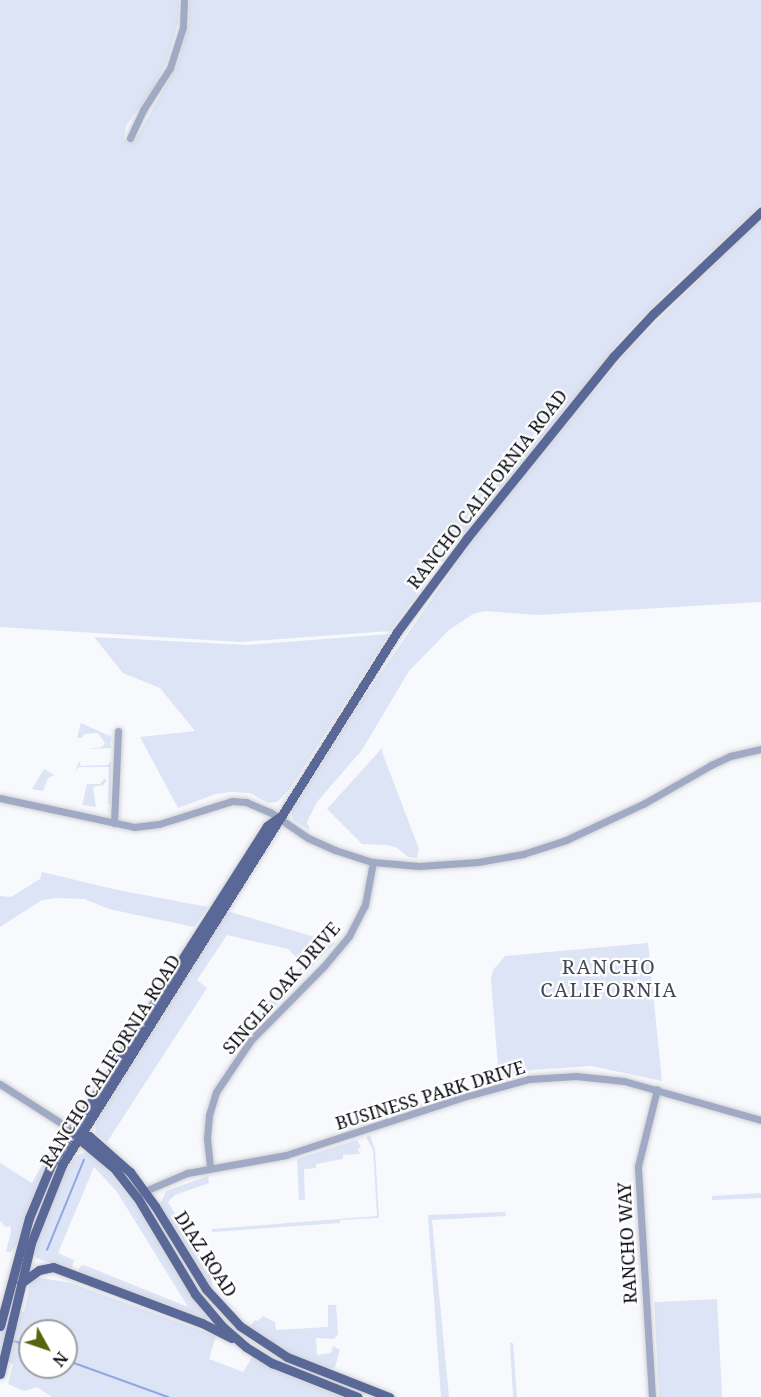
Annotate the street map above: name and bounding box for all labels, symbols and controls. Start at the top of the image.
street label: RANCHO CALIFORNIA ROAD [402,385,572,593]
street label: SINGLE OAK DRIVE [218,918,344,1058]
street label: RANCHO CALIFORNIA ROAD [35,951,185,1171]
district label: RANCHO CALIFORNIA [540,955,678,1002]
street label: BUSINESS PARK DRIVE [333,1056,527,1134]
street label: RANCHO WAY [613,1182,641,1304]
street label: DIAZ ROAD [170,1207,242,1301]
north arrow [18,1319,78,1379]
text: N [48,1347,73,1371]

